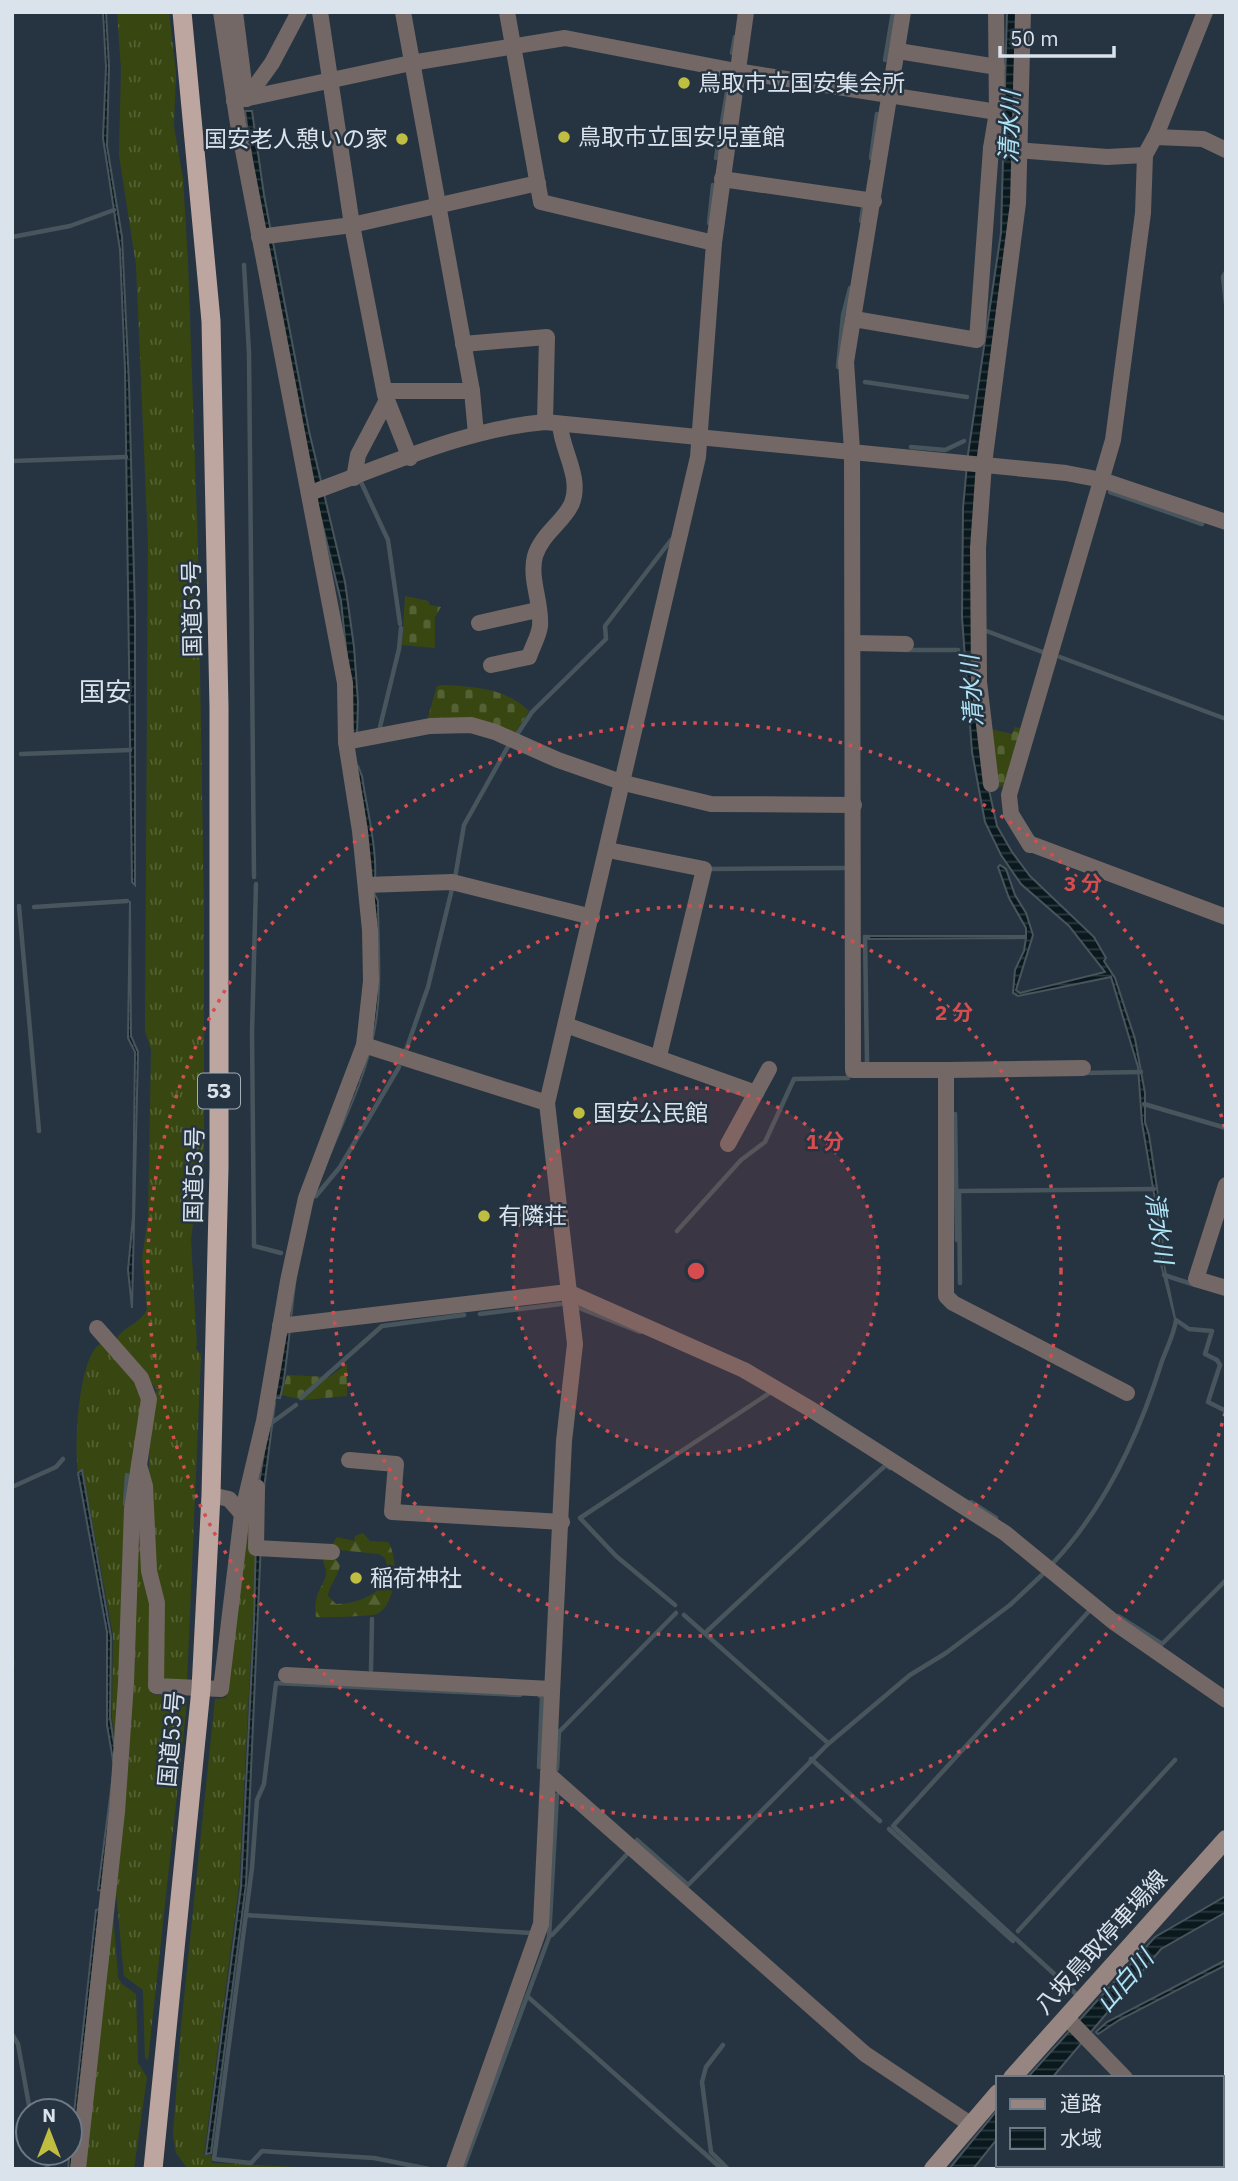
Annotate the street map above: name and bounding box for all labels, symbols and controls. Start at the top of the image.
scale bar [1000,14,1114,58]
text: 50 m [1010,24,1059,52]
place label: 鳥取市立国安集会所 [698,67,905,97]
marker: 鳥取市立国安集会所 [676,75,692,91]
water label: 清水川 [992,87,1026,164]
place label: 鳥取市立国安児童館 [578,121,785,151]
place label: 国安老人憩いの家 [204,123,388,153]
marker: 鳥取市立国安児童館 [556,129,572,145]
marker: 国安老人憩いの家 [394,131,410,147]
street label: 国道53号 [175,560,207,658]
water label: 清水川 [952,651,989,728]
district label: 国安 [79,674,131,708]
text: 3 分 [1064,869,1102,897]
text: 2 分 [935,998,973,1026]
road number: 53 [198,1074,240,1108]
place label: 国安公民館 [593,1097,708,1127]
marker: 国安公民館 [571,1105,587,1121]
street label: 国道53号 [177,1126,209,1224]
text: 1 分 [806,1127,844,1155]
water label: 清水川 [1139,1190,1181,1269]
place label: 有隣荘 [498,1200,567,1230]
marker: 有隣荘 [476,1208,492,1224]
centre of rings [684,1259,708,1283]
place label: 稲荷神社 [370,1562,462,1592]
marker: 稲荷神社 [348,1570,364,1586]
street label: 国道53号 [151,1689,189,1788]
street label: 八坂鳥取停車場線 [1028,1863,1173,2020]
water label: 山白川 [1089,1940,1162,2018]
legend [996,2076,1224,2167]
text: 道路 [1060,2089,1102,2117]
north arrow [14,2097,84,2167]
text: N [42,2103,56,2127]
text: 水域 [1060,2124,1102,2152]

